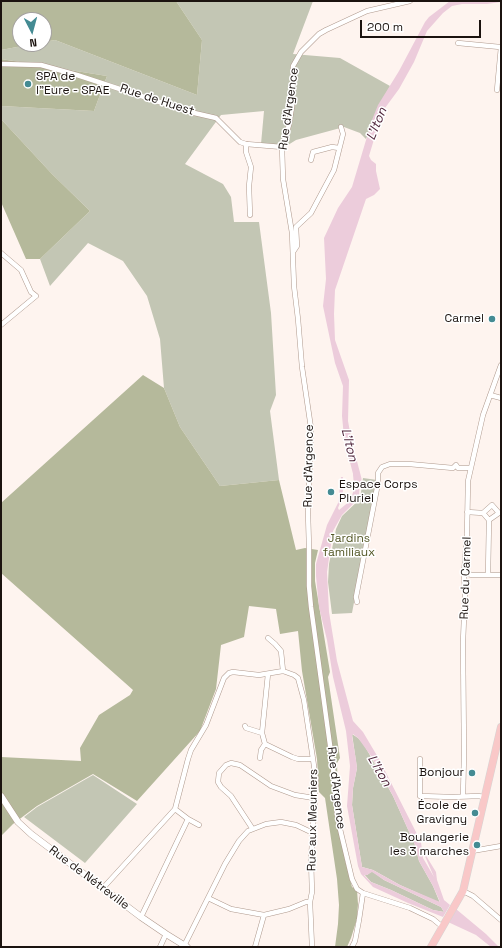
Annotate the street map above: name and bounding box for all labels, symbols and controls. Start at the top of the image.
north arrow [12,12,52,52]
scale bar [362,12,483,38]
text: 200 m [367,19,403,35]
text: N [29,36,38,50]
street label: Rue d'Argence [276,67,302,151]
place label: SPA de l"Eure - SPAE [36,70,109,98]
marker: SPA de l"Eure - SPAE [23,79,33,89]
street label: Rue de Huest [118,81,196,119]
water label: L'Iton [363,105,391,143]
place label: Carmel [445,312,484,326]
marker: Carmel [487,314,497,324]
street label: Rue d'Argence [301,424,317,508]
water label: L'Iton [337,427,361,463]
place label: Espace Corps Pluriel [339,478,418,506]
marker: Espace Corps Pluriel [326,487,336,497]
park label: Jardins familiaux [323,532,375,560]
street label: Rue du Carmel [457,536,475,620]
street label: Rue d'Argence [324,746,348,830]
water label: L'Iton [364,752,394,790]
place label: Bonjour [419,766,464,780]
marker: Bonjour [467,768,477,778]
street label: Rue aux Meuniers [305,769,321,871]
place label: École de Gravigny [416,799,467,827]
marker: École de Gravigny [470,808,480,818]
place label: Boulangerie les 3 marches [390,831,469,859]
marker: Boulangerie les 3 marches [472,840,482,850]
street label: Rue de Nétreville [46,843,132,913]

